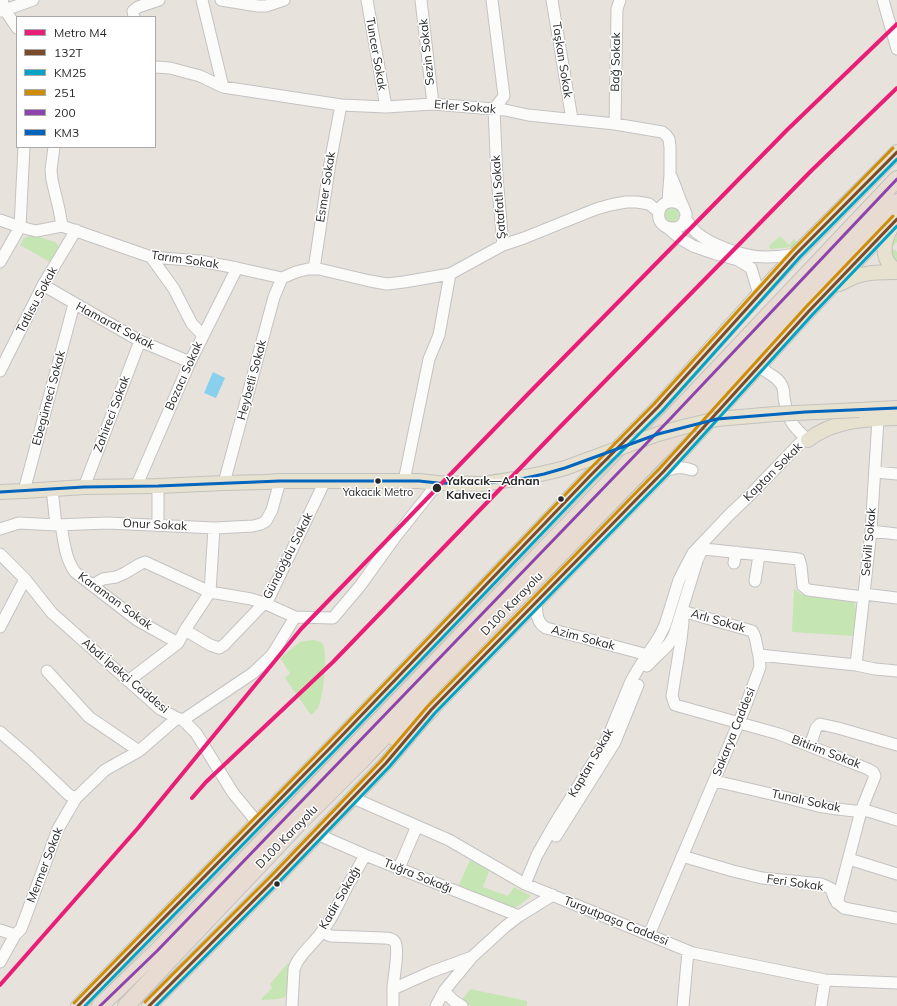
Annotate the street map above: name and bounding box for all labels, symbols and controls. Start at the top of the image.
legend [16,16,156,148]
street label: Tuncer Sokak [362,16,390,92]
street label: Sezin Sokak [416,18,438,86]
street label: Taşkan Sokak [549,21,575,99]
text: Metro M4 [54,25,107,40]
street label: Bağ Sokak [608,32,624,92]
text: 132T [54,45,83,60]
text: KM25 [54,65,86,80]
text: 251 [54,85,76,100]
street label: Erler Sokak [433,97,497,117]
text: 200 [54,105,76,120]
text: KM3 [54,125,79,140]
street label: Esmer Sokak [313,151,339,223]
street label: Şatafatlı Sokak [489,155,509,239]
street label: Tarım Sokak [150,248,220,272]
street label: Tatlısu Sokak [13,264,61,336]
street label: Hamarat Sokak [73,299,157,353]
street label: Heybetli Sokak [234,338,270,422]
street label: Bozacı Sokak [162,339,206,413]
street label: Ebegümeci Sokak [29,349,69,447]
street label: Zahireci Sokak [91,374,133,454]
street label: Kaptan Sokak [741,440,805,504]
place label: Yakacık—Adnan Kahveci [446,474,540,502]
marker: Yakacık Metro [373,476,383,486]
marker: Yakacık—Adnan Kahveci [431,482,443,494]
place label: Yakacık Metro [343,486,413,500]
unlabelled marker [556,494,566,504]
street label: Selvili Sokak [859,507,879,577]
street label: Gündoğdu Sokak [260,510,316,602]
street label: Onur Sokak [122,516,188,534]
street label: Karaman Sokak [75,569,155,633]
street label: D100 Karayolu [478,569,546,639]
street label: Arlı Sokak [689,606,747,636]
street label: Azim Sokak [550,623,616,653]
street label: Abdi İpekçi Caddesi [79,635,171,717]
street label: Sakarya Caddesi [710,686,758,778]
street label: Kaptan Sokak [565,726,617,800]
street label: Bitirim Sokak [789,732,863,772]
street label: Tunalı Sokak [770,787,842,815]
street label: D100 Karayolu [253,802,321,872]
street label: Mermer Sokak [24,825,66,905]
street label: Tuğra Sokağı [382,856,454,896]
street label: Kadir Sokağı [316,864,364,932]
street label: Feri Sokak [766,872,824,894]
unlabelled marker [272,879,282,889]
street label: Turgutpaşa Caddesi [562,893,670,949]

